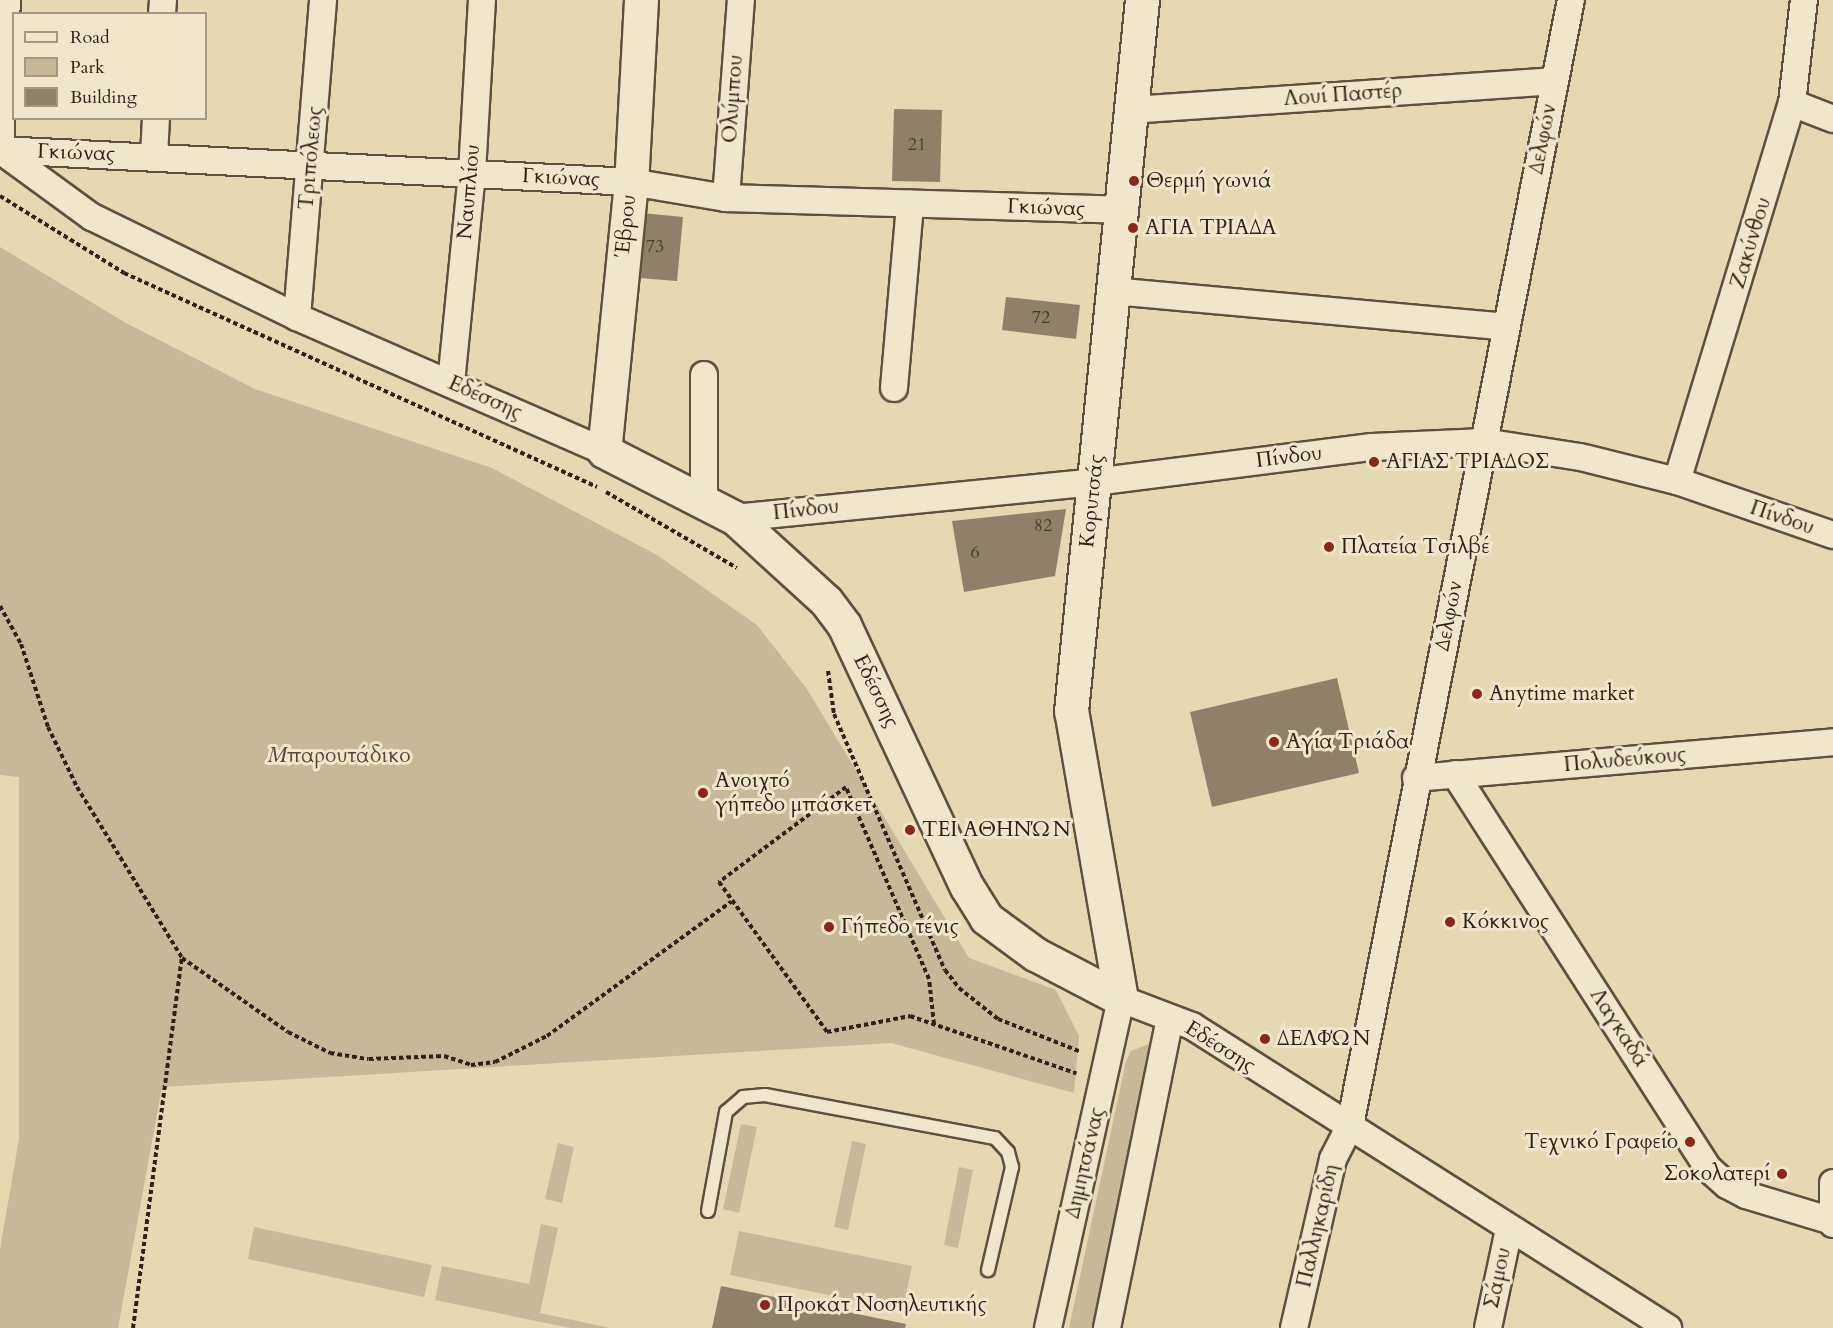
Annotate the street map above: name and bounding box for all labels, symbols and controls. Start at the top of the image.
legend [12,12,207,120]
text: Road [70,25,110,50]
street label: Ολύμπου [717,54,749,144]
text: Park [70,55,105,80]
street label: Λουί Παστέρ [1283,78,1403,112]
text: Building [70,85,137,110]
street label: Δελφών [1524,102,1562,176]
street label: Τριπόλεως [294,105,328,211]
house number: 21 [908,134,926,156]
street label: Γκιώνας [37,139,115,167]
street label: Ναυπλίου [452,143,486,241]
street label: Γκιώνας [521,163,601,193]
place label: Θερμή γωνιά [1146,168,1272,194]
marker: Θερμή γωνιά [1127,174,1141,188]
street label: Έβρου [610,193,642,259]
street label: Γκιώνας [1007,194,1085,222]
street label: Ζακύνθου [1725,194,1777,292]
place label: ΑΓΙΑ ΤΡΙΑΔΑ [1145,215,1277,241]
marker: ΑΓΙΑ ΤΡΙΑΔΑ [1126,221,1140,235]
house number: 73 [646,236,664,258]
house number: 72 [1032,307,1050,329]
street label: Εδέσσης [444,371,526,425]
street label: Πίνδου [1255,440,1323,474]
place label: ΑΓΙΑΣ ΤΡΙΑΔΟΣ [1386,449,1549,475]
street label: Κορυτσάς [1075,453,1109,549]
marker: ΑΓΙΑΣ ΤΡΙΑΔΟΣ [1367,455,1381,469]
street label: Πίνδου [772,494,840,526]
street label: Πίνδου [1747,495,1817,541]
house number: 82 [1034,515,1052,537]
place label: Πλατεία Τσιλβέ [1341,534,1490,560]
marker: Πλατεία Τσιλβέ [1322,540,1336,554]
house number: 6 [970,542,980,564]
street label: Δελφών [1430,579,1468,653]
street label: Εδέσσης [848,650,904,732]
place label: Anytime market [1489,681,1634,707]
marker: Anytime market [1470,687,1484,701]
place label: Αγία Τριάδα [1286,729,1409,755]
marker: Αγία Τριάδα [1267,735,1281,749]
street label: Πολυδεύκους [1563,742,1687,778]
park label: Μπαρουτάδικο [267,743,411,769]
place label: Ανοιχτό γήπεδο μπάσκετ [715,768,872,818]
marker: Ανοιχτό γήπεδο μπάσκετ [696,786,710,800]
place label: ΤΕΙ ΑΘΗΝΏΝ [922,817,1071,843]
marker: ΤΕΙ ΑΘΗΝΏΝ [903,823,917,837]
place label: Κόκκινος [1462,909,1549,935]
place label: Γήπεδο τένις [841,914,959,940]
marker: Κόκκινος [1443,915,1457,929]
marker: Γήπεδο τένις [822,920,836,934]
street label: Λαγκαδά [1584,984,1654,1072]
street label: Εδέσσης [1180,1016,1260,1078]
place label: ΔΕΛΦΏΝ [1277,1026,1370,1052]
marker: ΔΕΛΦΏΝ [1258,1032,1272,1046]
street label: Δημητσάνας [1060,1105,1110,1221]
place label: Τεχνικό Γραφείο [1524,1129,1678,1155]
marker: Τεχνικό Γραφείο [1683,1135,1697,1149]
place label: Σοκολατερί [1664,1161,1770,1187]
street label: Παλληκαρίδη [1292,1162,1344,1290]
marker: Σοκολατερί [1775,1167,1789,1181]
street label: Σάμου [1479,1245,1517,1311]
place label: Προκάτ Νοσηλευτικής [777,1292,987,1318]
marker: Προκάτ Νοσηλευτικής [758,1298,772,1312]

